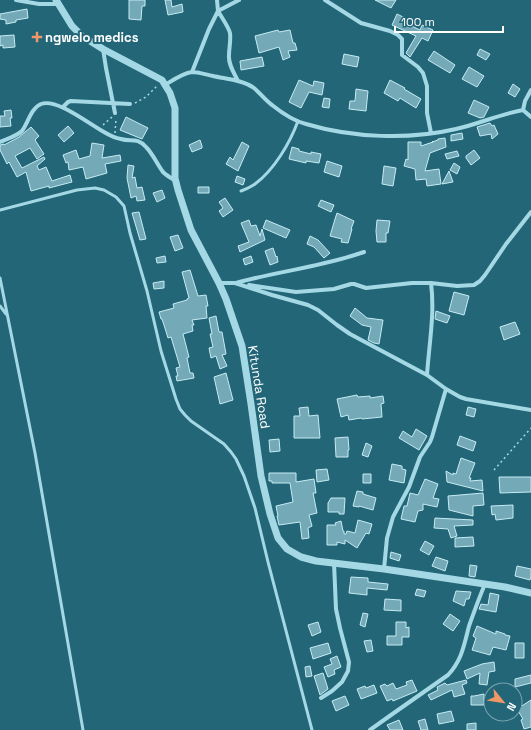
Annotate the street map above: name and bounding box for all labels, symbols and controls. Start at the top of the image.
scale bar [395,8,503,34]
text: 100 m [401,14,435,30]
place label: ngwelo medics [45,29,139,46]
marker: ngwelo medics [32,32,42,42]
street label: Kitunda Road [244,344,274,430]
north arrow [483,682,523,722]
text: N [504,700,520,714]

